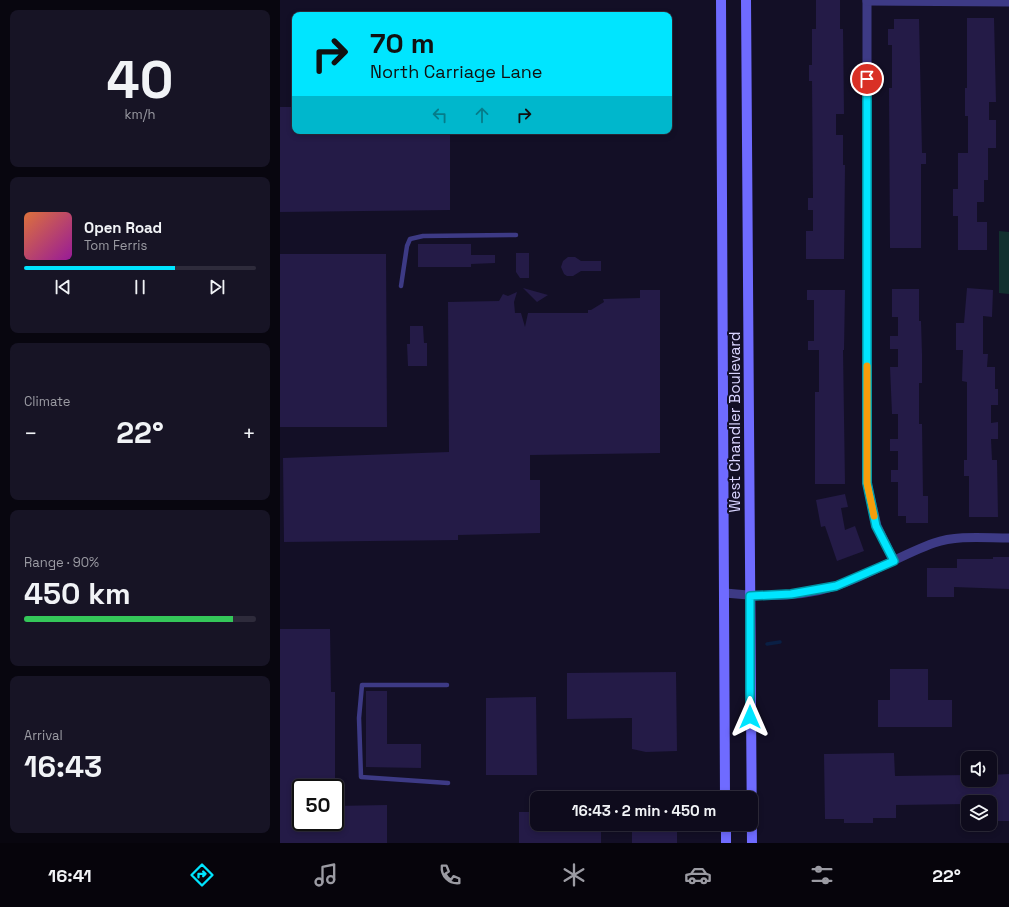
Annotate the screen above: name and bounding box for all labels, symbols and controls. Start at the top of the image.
text: 70 m [370,25,435,61]
icon: right [304,28,356,80]
text: 40 [107,47,173,113]
text: North Carriage Lane [370,60,543,83]
pin [850,62,884,96]
icon: arrive [856,68,878,90]
icon: left [429,104,451,126]
icon: ahead [471,104,493,126]
icon: right [513,104,535,126]
text: km/h [125,106,155,123]
text: Open Road [84,218,162,237]
text: Tom Ferris [84,237,147,254]
icon: previous [52,276,74,298]
icon: pause [129,276,151,298]
icon: next [206,276,228,298]
street label: West Chandler Boulevard [725,332,744,512]
text: Climate [24,393,70,410]
text: 22° [116,413,164,452]
text: − [24,419,38,447]
text: + [242,419,256,447]
text: Range · 90% [24,554,99,571]
text: 450 km [24,574,131,613]
position arrow [729,696,771,738]
text: Arrival [24,727,63,744]
text: 16:43 [24,747,102,786]
map controls [961,751,997,831]
button: sound [961,751,997,787]
speed limit sign: 50 [292,779,344,831]
button: layers [961,795,997,831]
text: 16:43 · 2 min · 450 m [572,801,716,820]
icon: directions [188,861,216,889]
icon: music [312,861,340,889]
icon: phone [436,861,464,889]
icon: climate [560,861,588,889]
icon: car [684,861,712,889]
icon: filters [808,861,836,889]
text: 16:41 [48,864,92,887]
text: 22° [932,864,961,887]

